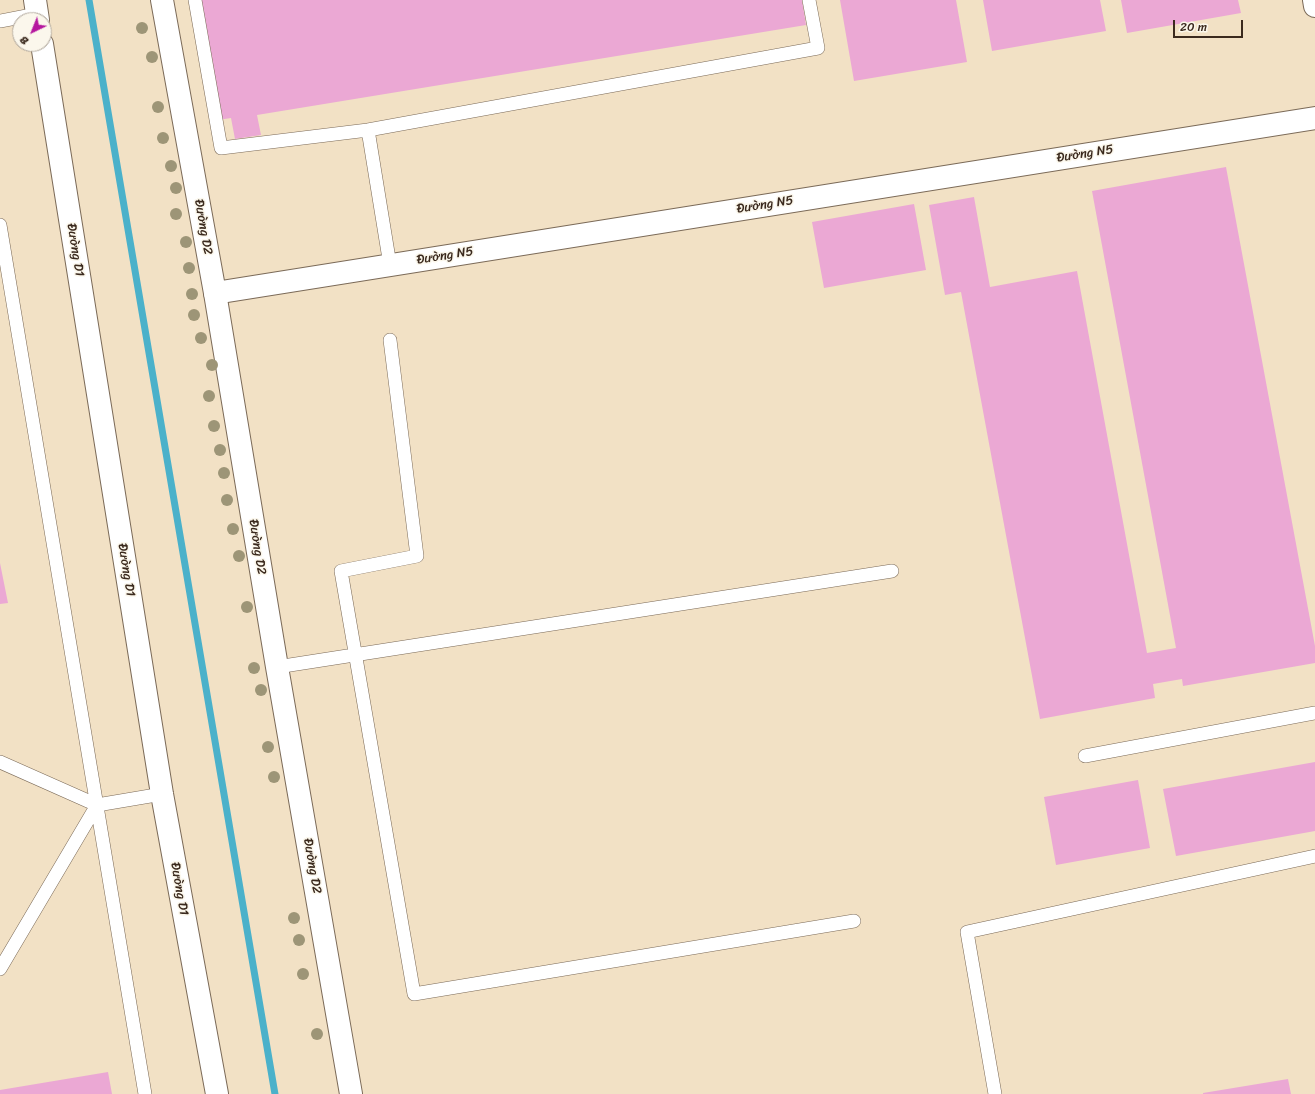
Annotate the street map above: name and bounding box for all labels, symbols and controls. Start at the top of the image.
north arrow [12,12,52,52]
scale bar [1175,12,1245,38]
text: 20 m [1180,16,1207,38]
text: B [15,31,33,50]
street label: Đường N5 [1055,142,1115,166]
street label: Đường N5 [735,193,795,217]
street label: Đường D2 [190,198,216,256]
street label: Đường D1 [63,222,87,278]
street label: Đường N5 [415,244,475,268]
street label: Đường D2 [245,518,269,576]
street label: Đường D1 [114,542,138,598]
street label: Đường D2 [299,837,325,895]
street label: Đường D1 [167,861,191,917]

